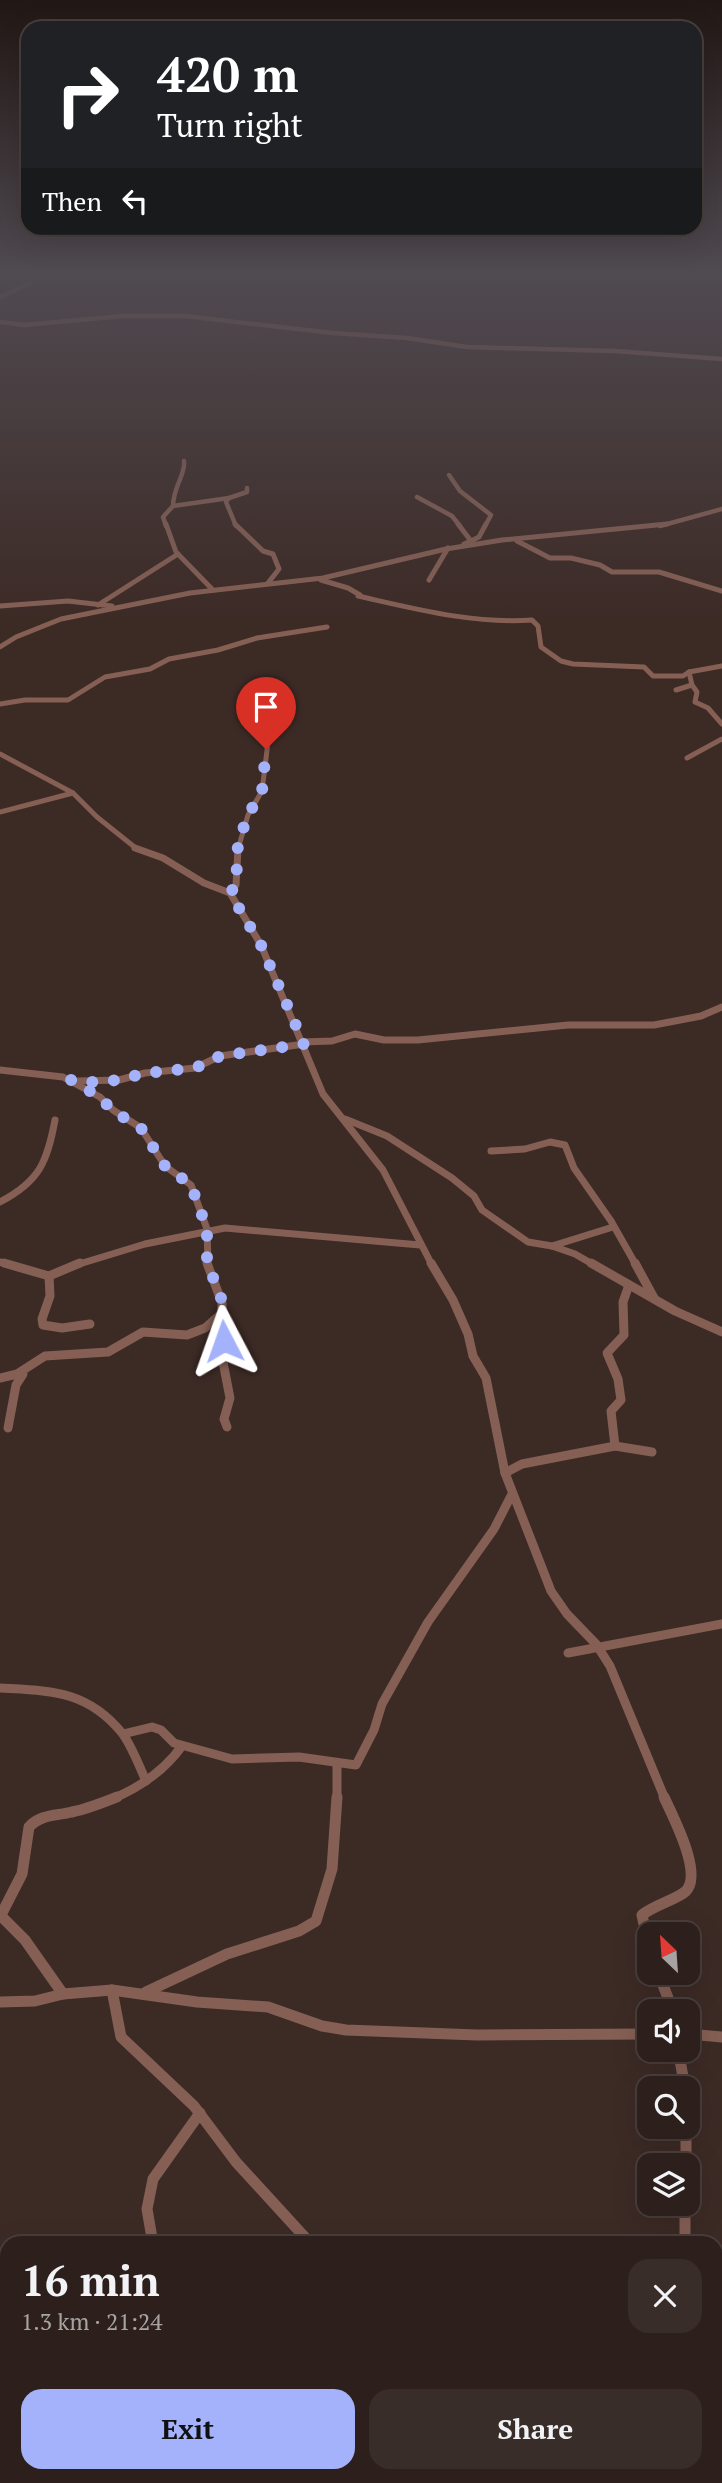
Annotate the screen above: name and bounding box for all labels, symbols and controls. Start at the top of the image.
text: 420 m [157,41,299,106]
icon: right [42,49,133,140]
text: Turn right [157,104,303,146]
icon: left [116,182,154,220]
text: Then [42,184,102,218]
pin [236,677,296,749]
icon: arrive [247,688,285,726]
position arrow [187,1304,261,1378]
north arrow [637,1922,700,1984]
map controls [637,1922,700,2216]
button: sound [637,1999,700,2062]
button: search [637,2076,700,2139]
button: layers [637,2153,700,2216]
text: 16 min [21,2252,160,2308]
button: close [628,2259,702,2333]
text: 1.3 km · 21:24 [21,2306,163,2337]
button: Exit [21,2389,355,2469]
button: Share [369,2389,702,2469]

